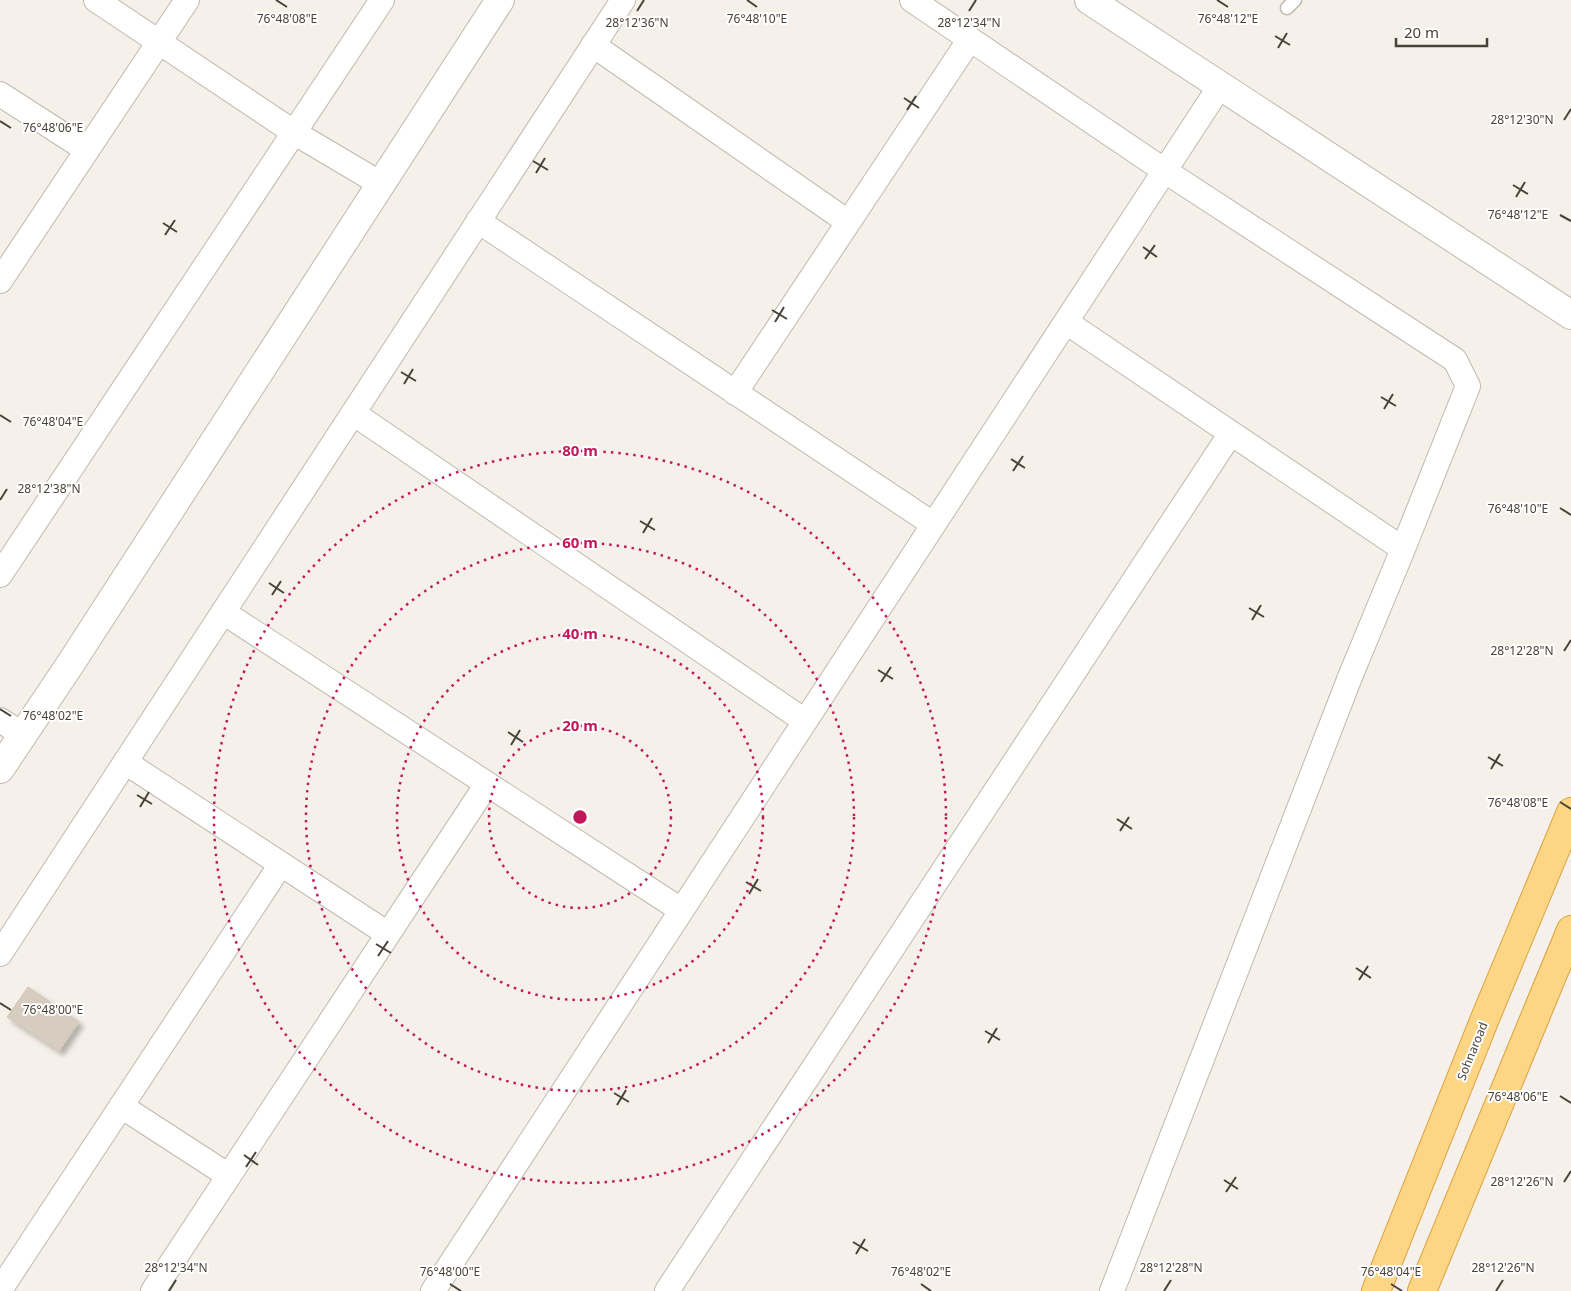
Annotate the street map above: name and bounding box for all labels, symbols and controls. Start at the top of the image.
text: 76°48'08"E [257,10,317,27]
text: 76°48'10"E [727,10,787,27]
text: 76°48'12"E [1198,10,1258,27]
text: 28°12'36"N [605,14,669,31]
text: 28°12'34"N [937,14,1001,31]
scale bar [1396,15,1487,47]
text: 20 m [1404,22,1439,42]
text: 28°12'30"N [1490,111,1554,128]
text: 76°48'06"E [23,119,83,136]
text: 76°48'12"E [1488,206,1548,223]
text: 76°48'04"E [23,413,83,430]
text: 80 m [562,440,598,460]
text: 28°12'38"N [17,480,81,497]
text: 76°48'10"E [1488,500,1548,517]
text: 60 m [562,532,598,552]
text: 40 m [562,623,598,643]
text: 28°12'28"N [1490,642,1554,659]
text: 76°48'02"E [23,707,83,724]
text: 20 m [562,715,598,735]
text: 76°48'08"E [1488,794,1548,811]
centre of rings [571,808,589,826]
text: 76°48'00"E [23,1001,83,1018]
street label: Sohnaroad [1453,1019,1491,1083]
text: 76°48'06"E [1488,1088,1548,1105]
text: 28°12'26"N [1490,1173,1554,1190]
text: 28°12'34"N [144,1259,208,1276]
text: 28°12'28"N [1139,1259,1203,1276]
text: 28°12'26"N [1471,1259,1535,1276]
text: 76°48'00"E [420,1263,480,1280]
text: 76°48'02"E [891,1263,951,1280]
text: 76°48'04"E [1361,1263,1421,1280]

